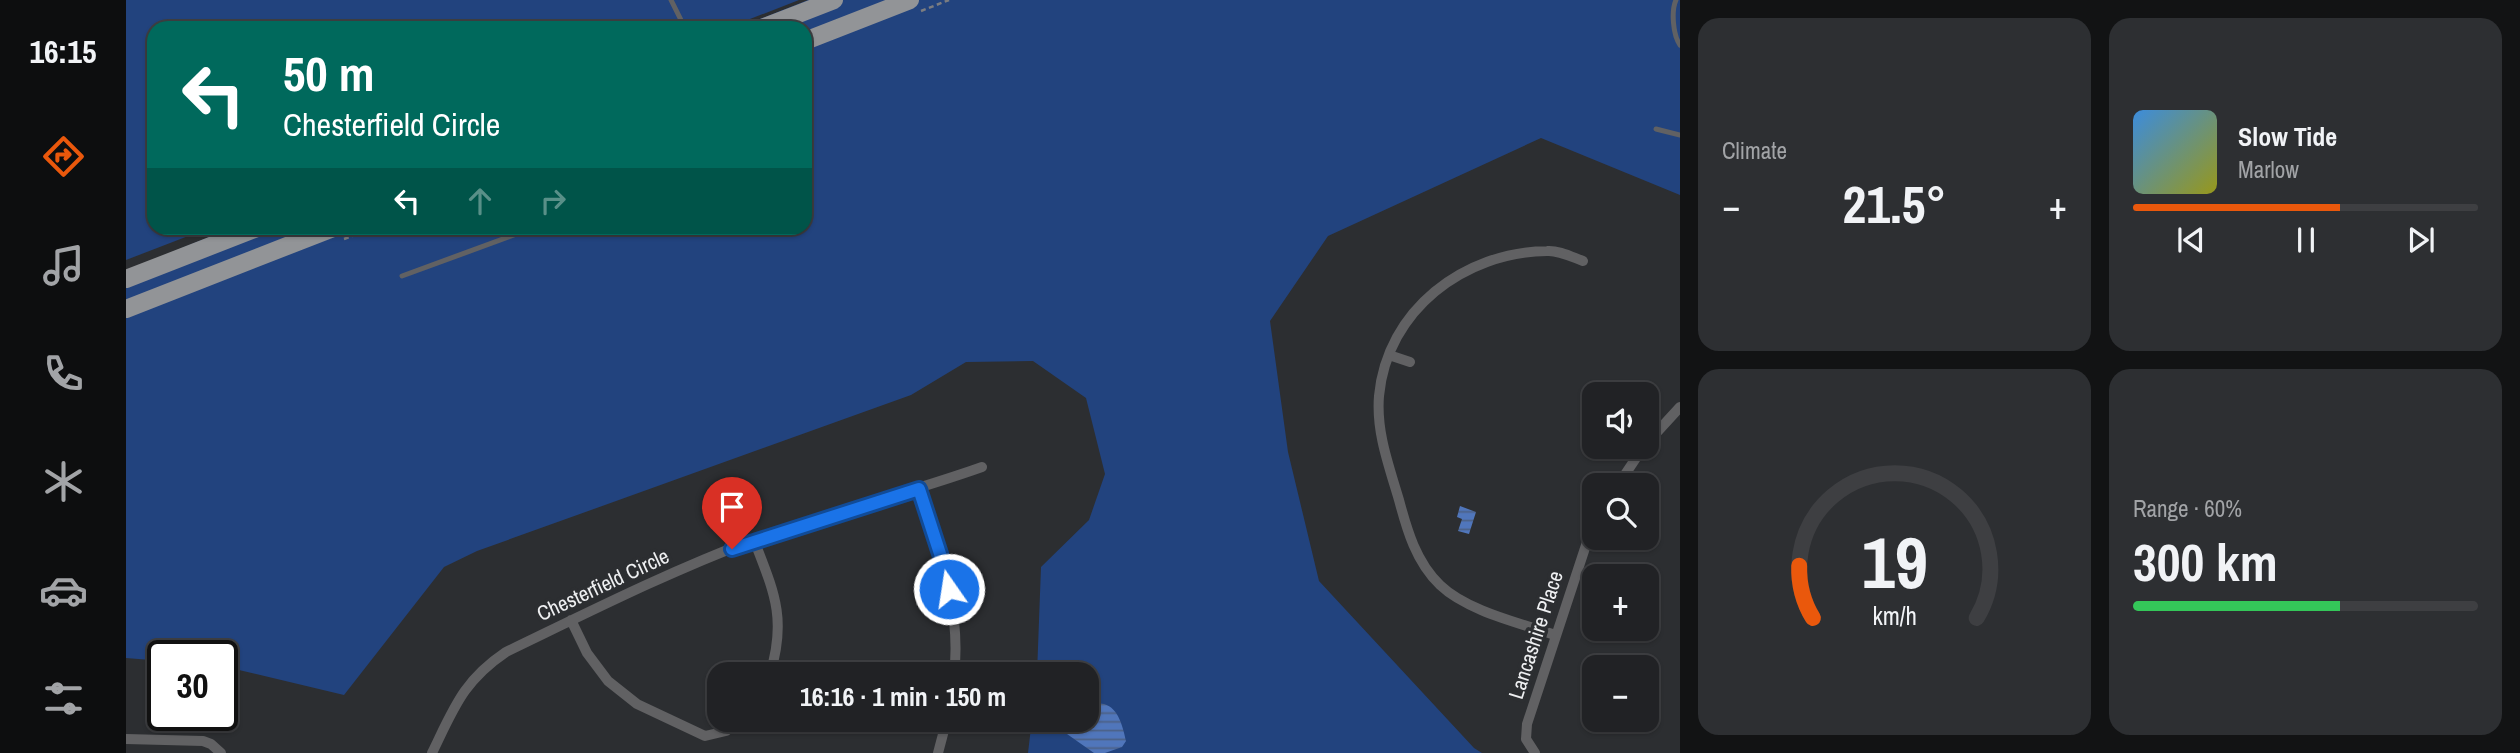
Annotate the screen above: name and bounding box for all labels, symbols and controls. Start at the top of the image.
text: 16:15 [29,30,97,73]
text: 50 m [283,40,375,106]
icon: left [168,49,259,140]
text: Chesterfield Circle [283,103,500,146]
text: Slow Tide [2238,119,2337,154]
icon: directions [39,132,88,181]
text: Climate [1722,135,1787,166]
text: Marlow [2238,154,2299,185]
text: 21.5° [1843,169,1946,239]
text: − [1722,180,1740,231]
text: + [2049,180,2067,231]
icon: left [388,182,426,220]
icon: ahead [461,182,499,220]
icon: right [534,182,572,220]
icon: previous [2172,221,2210,259]
icon: pause [2287,221,2325,259]
icon: next [2402,221,2440,259]
icon: music [39,241,88,290]
icon: phone [39,349,88,398]
map controls [1582,382,1659,732]
button: sound [1582,382,1659,459]
icon: climate [39,457,88,506]
button: search [1582,473,1659,550]
pin [702,477,762,549]
icon: arrive [713,488,751,526]
text: Range · 60% [2133,493,2242,524]
text: 19 [1861,513,1928,611]
text: 300 km [2133,527,2278,597]
street label: Chesterfield Circle [532,541,674,628]
position arrow [912,552,986,626]
button: + [1582,564,1659,641]
icon: car [39,566,88,615]
street label: Lancashire Place [1501,567,1570,703]
text: km/h [1872,599,1917,633]
speed limit sign: 30 [147,640,238,731]
button: − [1582,655,1659,732]
icon: filters [39,674,88,723]
text: 16:16 · 1 min · 150 m [800,679,1006,714]

